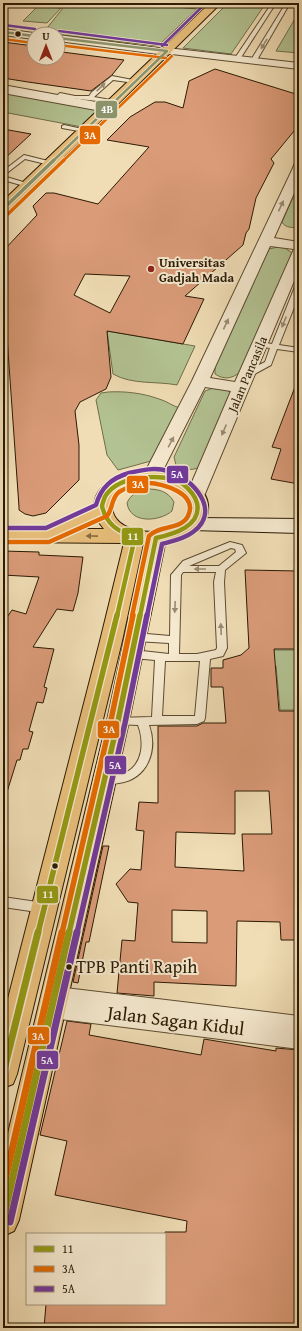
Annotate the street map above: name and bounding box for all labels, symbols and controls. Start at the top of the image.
north arrow [26,26,66,66]
text: U [42,28,50,44]
unlabelled marker [13,29,23,39]
one-way arrow [260,38,267,50]
one-way arrow [97,83,106,92]
line badge: 4B [95,100,118,119]
text: 4B [101,101,113,117]
line badge: 3A [79,125,101,145]
text: 3A [84,127,96,143]
one-way arrow [279,200,285,212]
place label: Universitas Gadjah Mada [159,253,234,287]
marker: Universitas Gadjah Mada [146,264,156,274]
one-way arrow [281,317,287,329]
one-way arrow [224,318,230,330]
street label: Jalan Pancasila [222,332,272,417]
one-way arrow [220,425,226,437]
one-way arrow [167,436,174,447]
line badge: 5A [166,465,189,484]
text: 5A [171,466,183,482]
line badge: 3A [126,475,149,494]
text: 3A [132,476,144,492]
line badge: 11 [121,527,144,546]
text: 11 [127,528,139,544]
one-way arrow [85,533,98,539]
one-way arrow [193,566,206,572]
one-way arrow [172,601,178,614]
one-way arrow [218,622,224,635]
line badge: 3A [97,720,120,739]
text: 3A [103,721,115,737]
line badge: 5A [104,755,127,775]
text: 5A [109,757,121,773]
unlabelled marker [50,861,60,871]
line badge: 11 [36,885,59,904]
text: 11 [42,886,54,902]
place label: TPB Panti Rapih [76,953,197,980]
marker: TPB Panti Rapih [64,962,74,972]
street label: Jalan Sagan Kidul [104,997,246,1042]
line badge: 3A [27,1026,50,1045]
text: 3A [32,1028,44,1044]
line badge: 5A [36,1050,59,1070]
text: 5A [41,1052,53,1068]
legend [26,1233,166,1305]
text: 11 [62,1240,74,1257]
text: 3A [62,1260,76,1277]
text: 5A [62,1280,76,1297]

